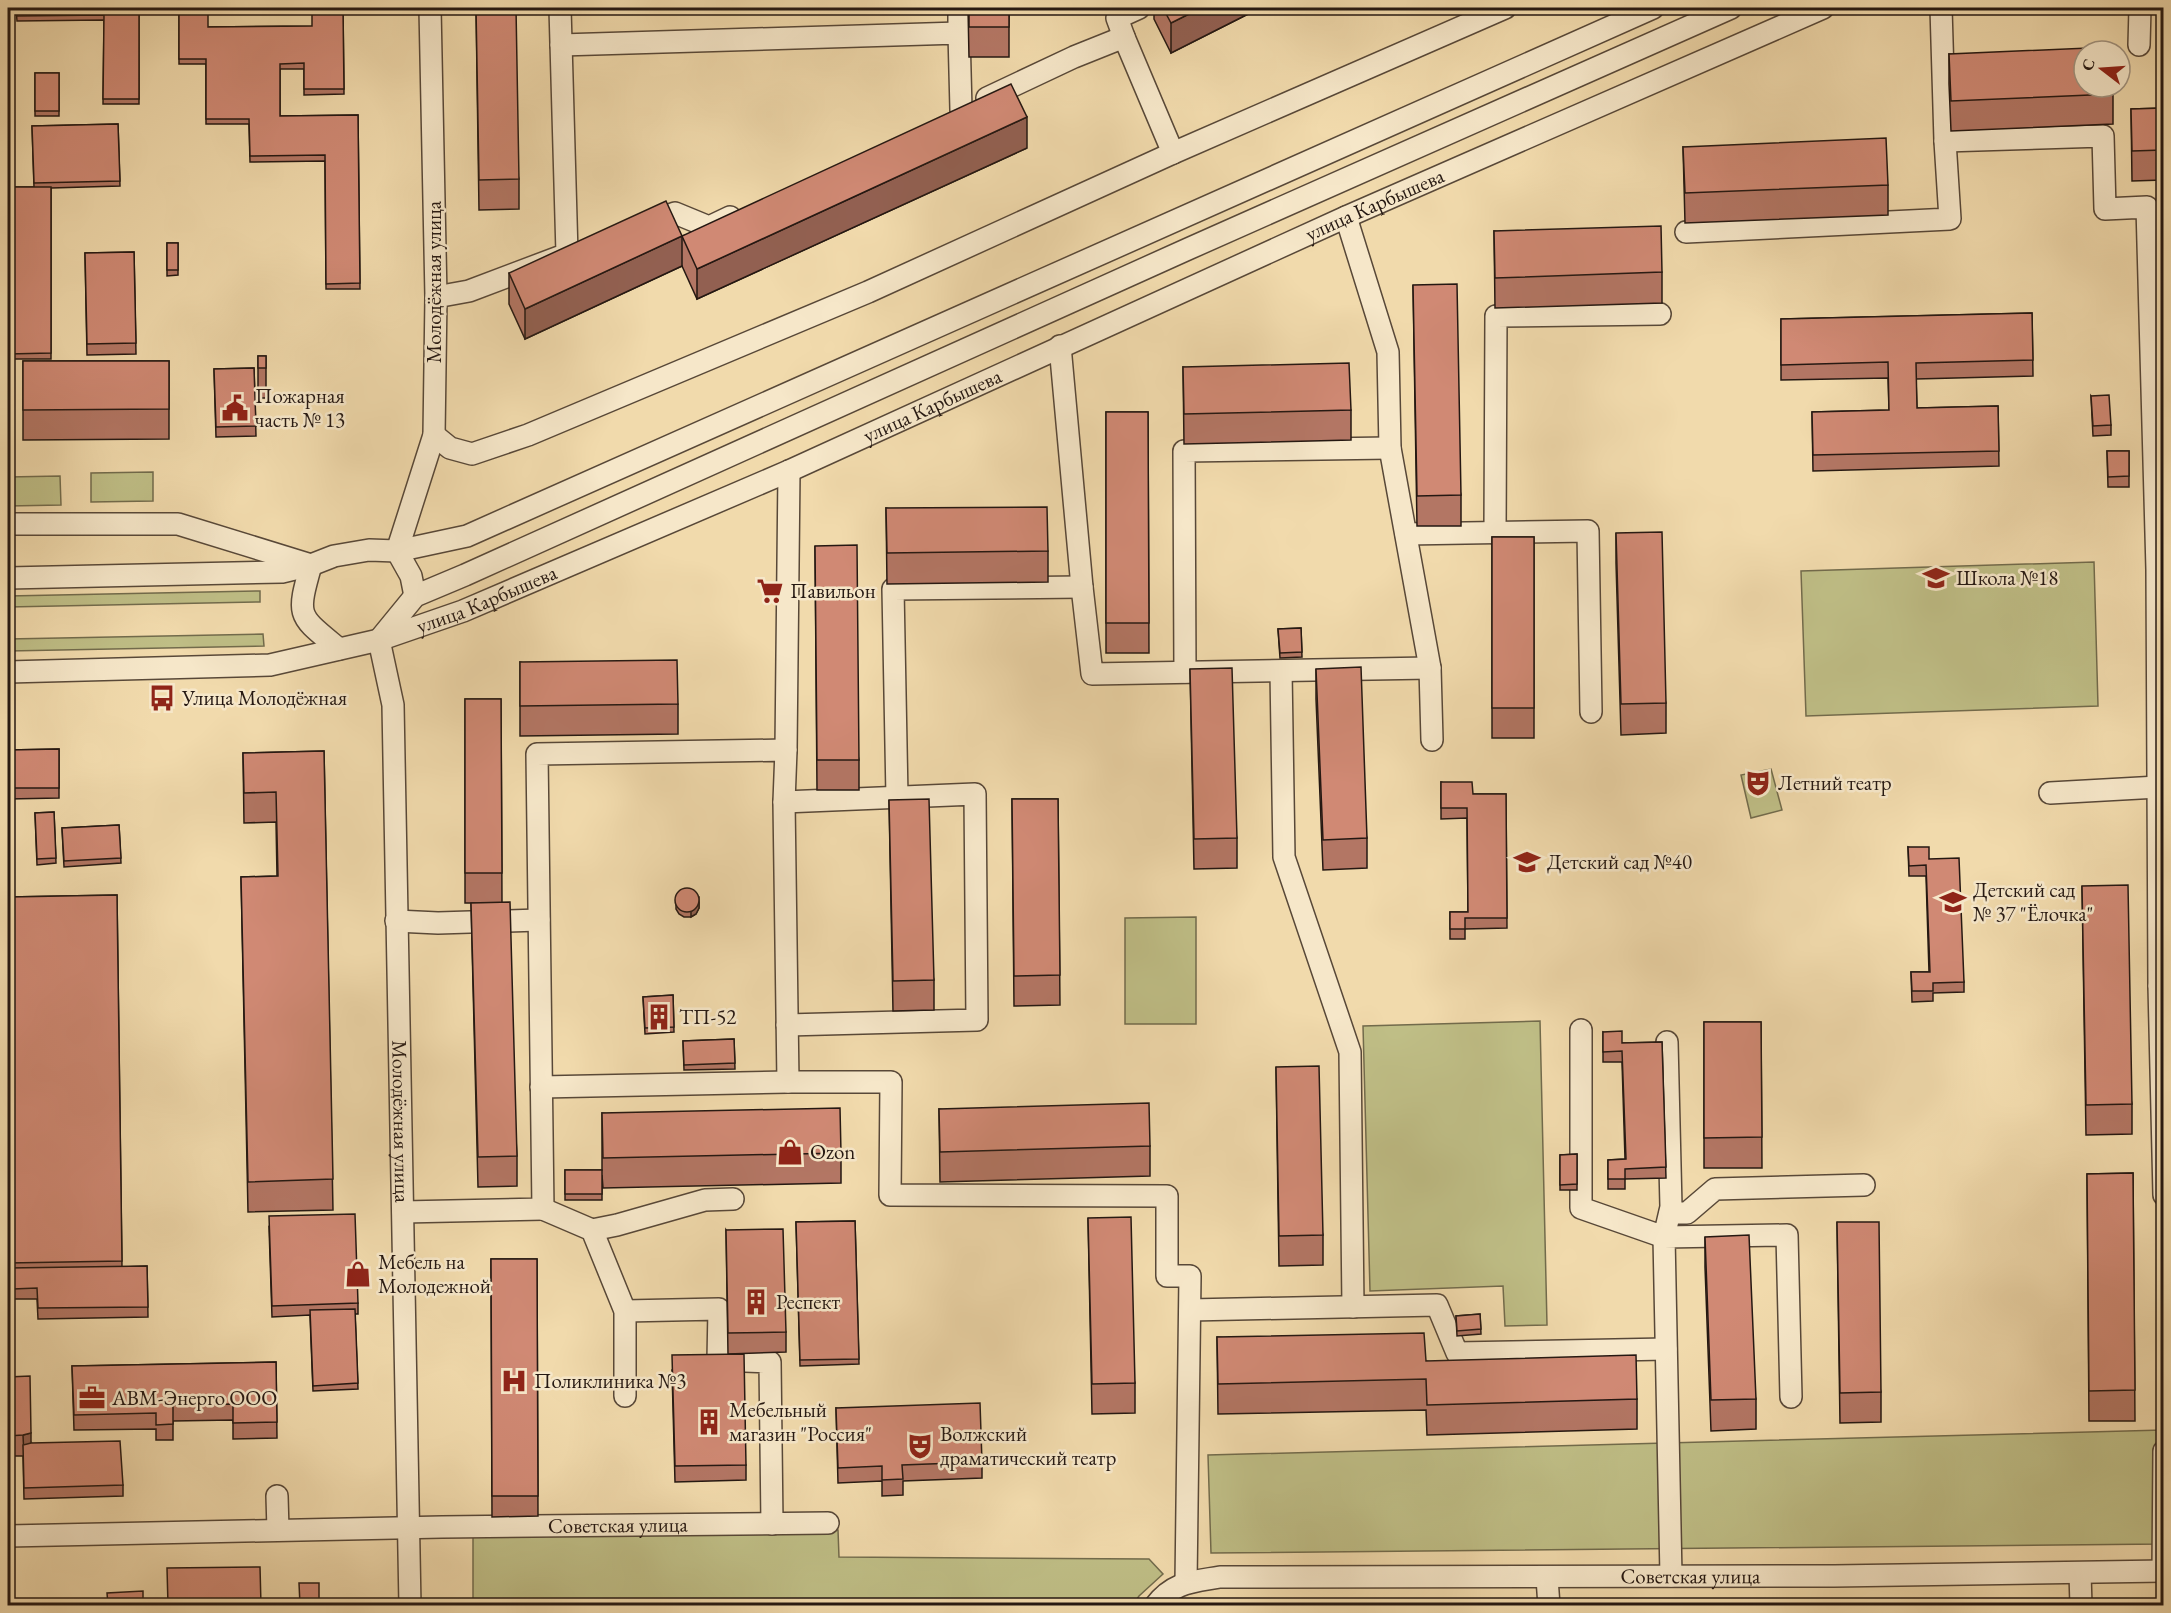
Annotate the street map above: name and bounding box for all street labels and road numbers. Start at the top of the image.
street label: улица Карбышева [1301,161,1449,247]
street label: Молодёжная улица [420,200,447,363]
street label: улица Карбышева [859,362,1006,448]
street label: улица Карбышева [413,558,561,639]
street label: Молодёжная улица [386,1040,416,1204]
street label: Советская улица [548,1510,689,1539]
street label: Советская улица [1620,1562,1761,1589]

